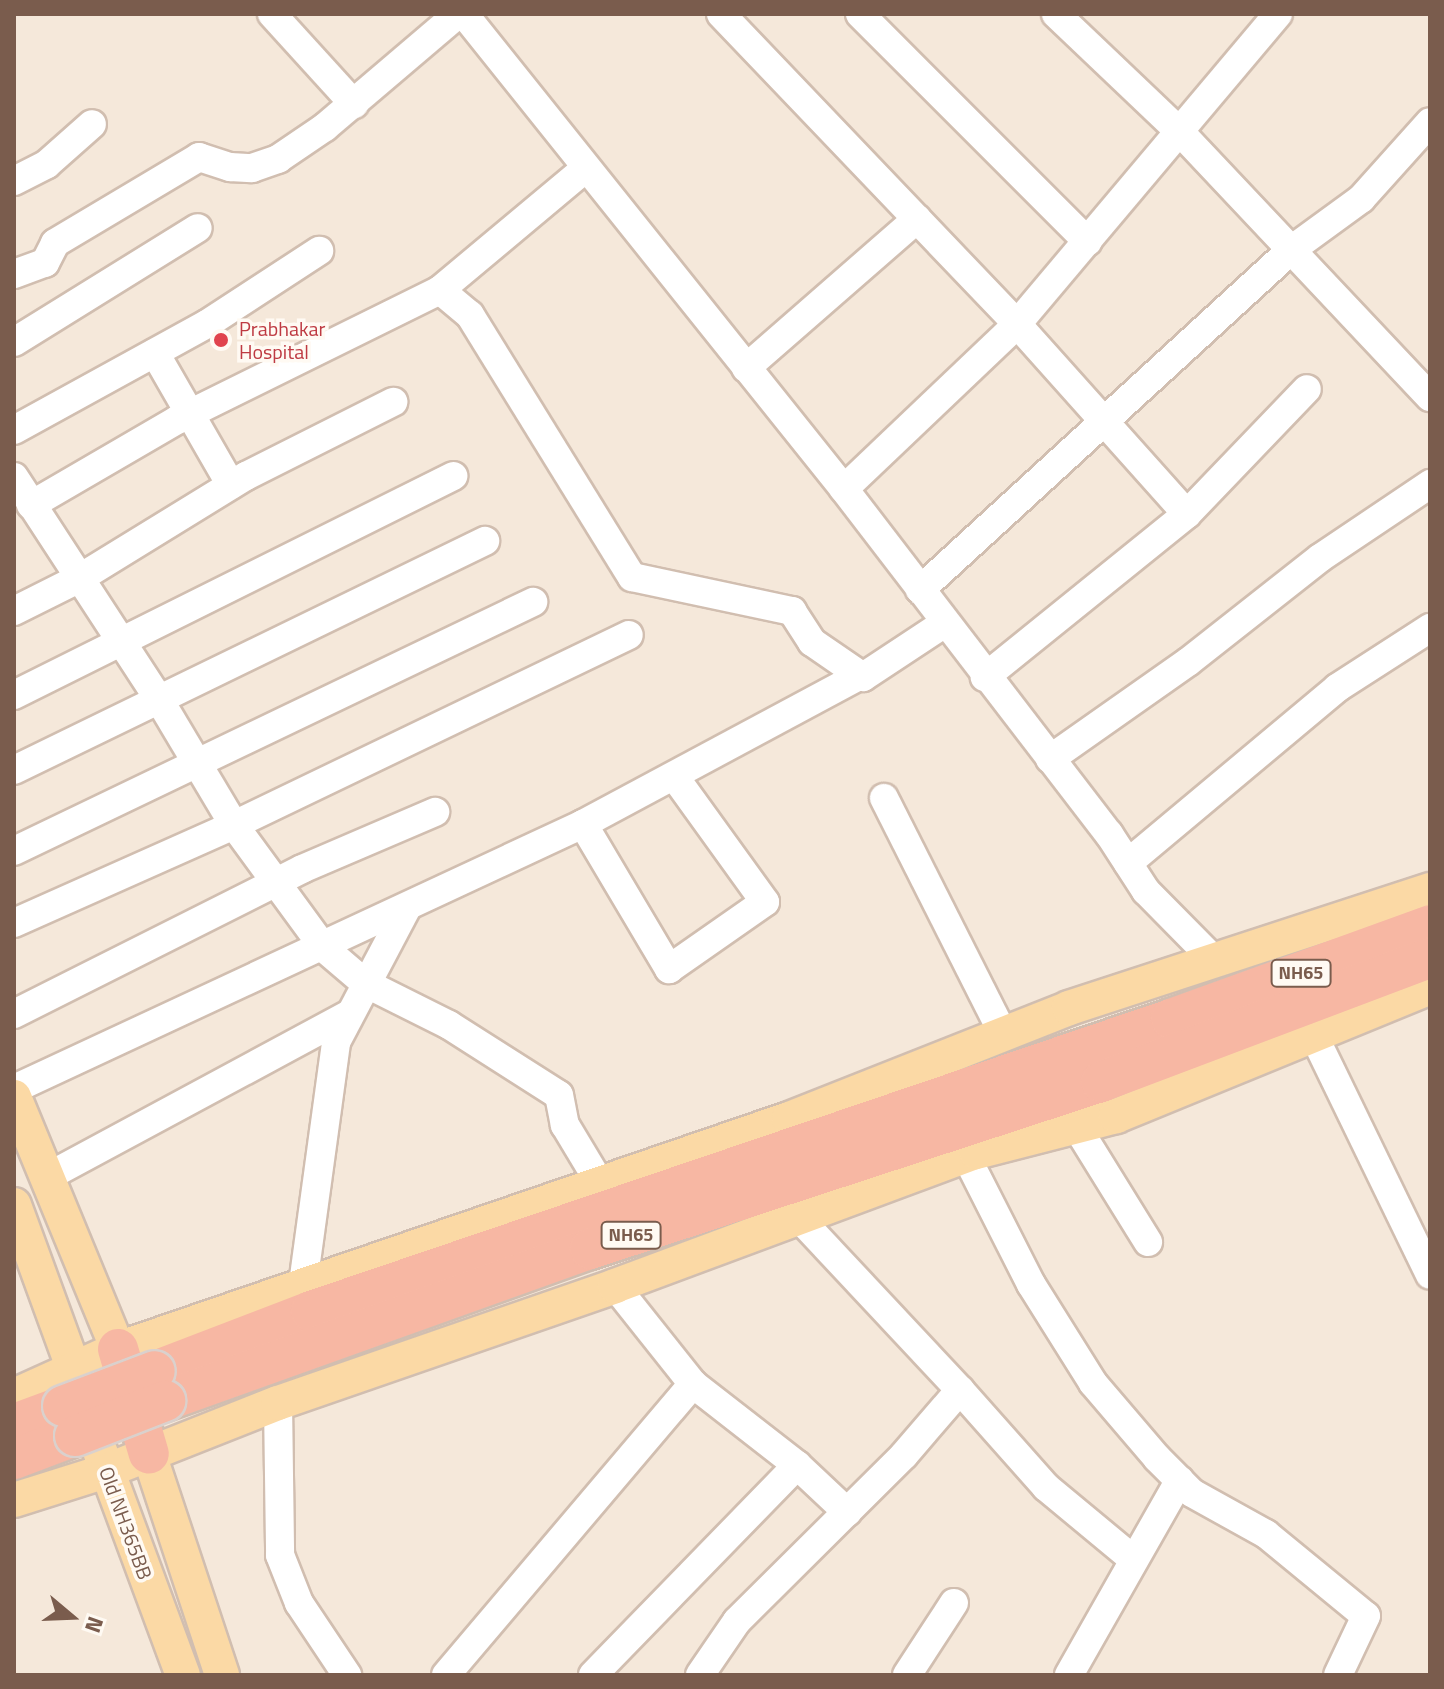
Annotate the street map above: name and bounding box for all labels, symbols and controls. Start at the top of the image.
place label: Prabhakar Hospital [239,316,326,363]
marker: Prabhakar Hospital [210,329,232,351]
road number: NH65 [1269,959,1333,987]
road number: NH65 [599,1221,663,1249]
street label: Old NH365BB [95,1463,157,1583]
north arrow [32,1577,112,1657]
text: N [76,1612,113,1638]

